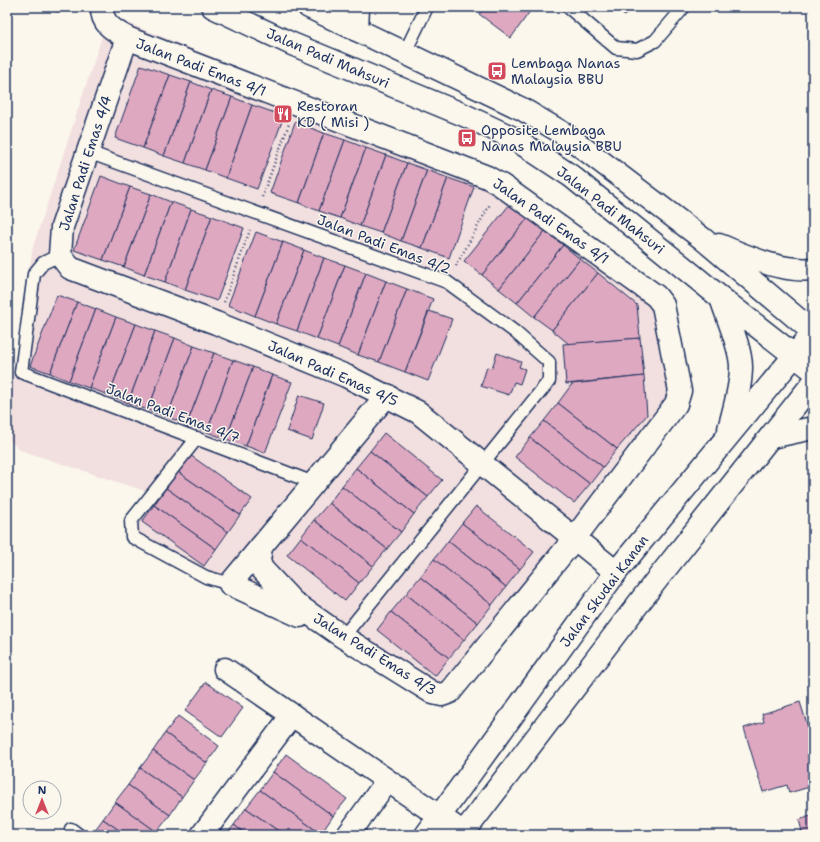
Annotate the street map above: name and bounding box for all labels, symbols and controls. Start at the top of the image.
street label: Jalan Padi Mahsuri [264,24,392,92]
street label: Jalan Padi Emas 4/1 [133,34,269,100]
place label: Lembaga Nanas Malaysia BBU [511,54,620,88]
bus stop icon: Lembaga Nanas Malaysia BBU [486,60,508,82]
street label: Jalan Padi Emas 4/4 [55,93,115,233]
place label: Restoran KD ( Misi ) [297,97,369,131]
restaurant icon: Restoran KD ( Misi ) [272,103,294,125]
place label: Opposite Lembaga Nanas Malaysia BBU [481,121,622,155]
bus stop icon: Opposite Lembaga Nanas Malaysia BBU [456,127,478,149]
street label: Jalan Padi Mahsuri [553,162,669,258]
street label: Jalan Padi Emas 4/1 [489,174,613,268]
street label: Jalan Padi Emas 4/2 [315,210,453,278]
street label: Jalan Padi Emas 4/5 [265,336,401,410]
street label: Jalan Padi Emas 4/7 [104,379,242,447]
street label: Jalan Skudai Kanan [556,531,652,651]
street label: Jalan Padi Emas 4/3 [310,609,440,699]
north arrow [22,780,62,820]
text: N [38,783,47,798]

